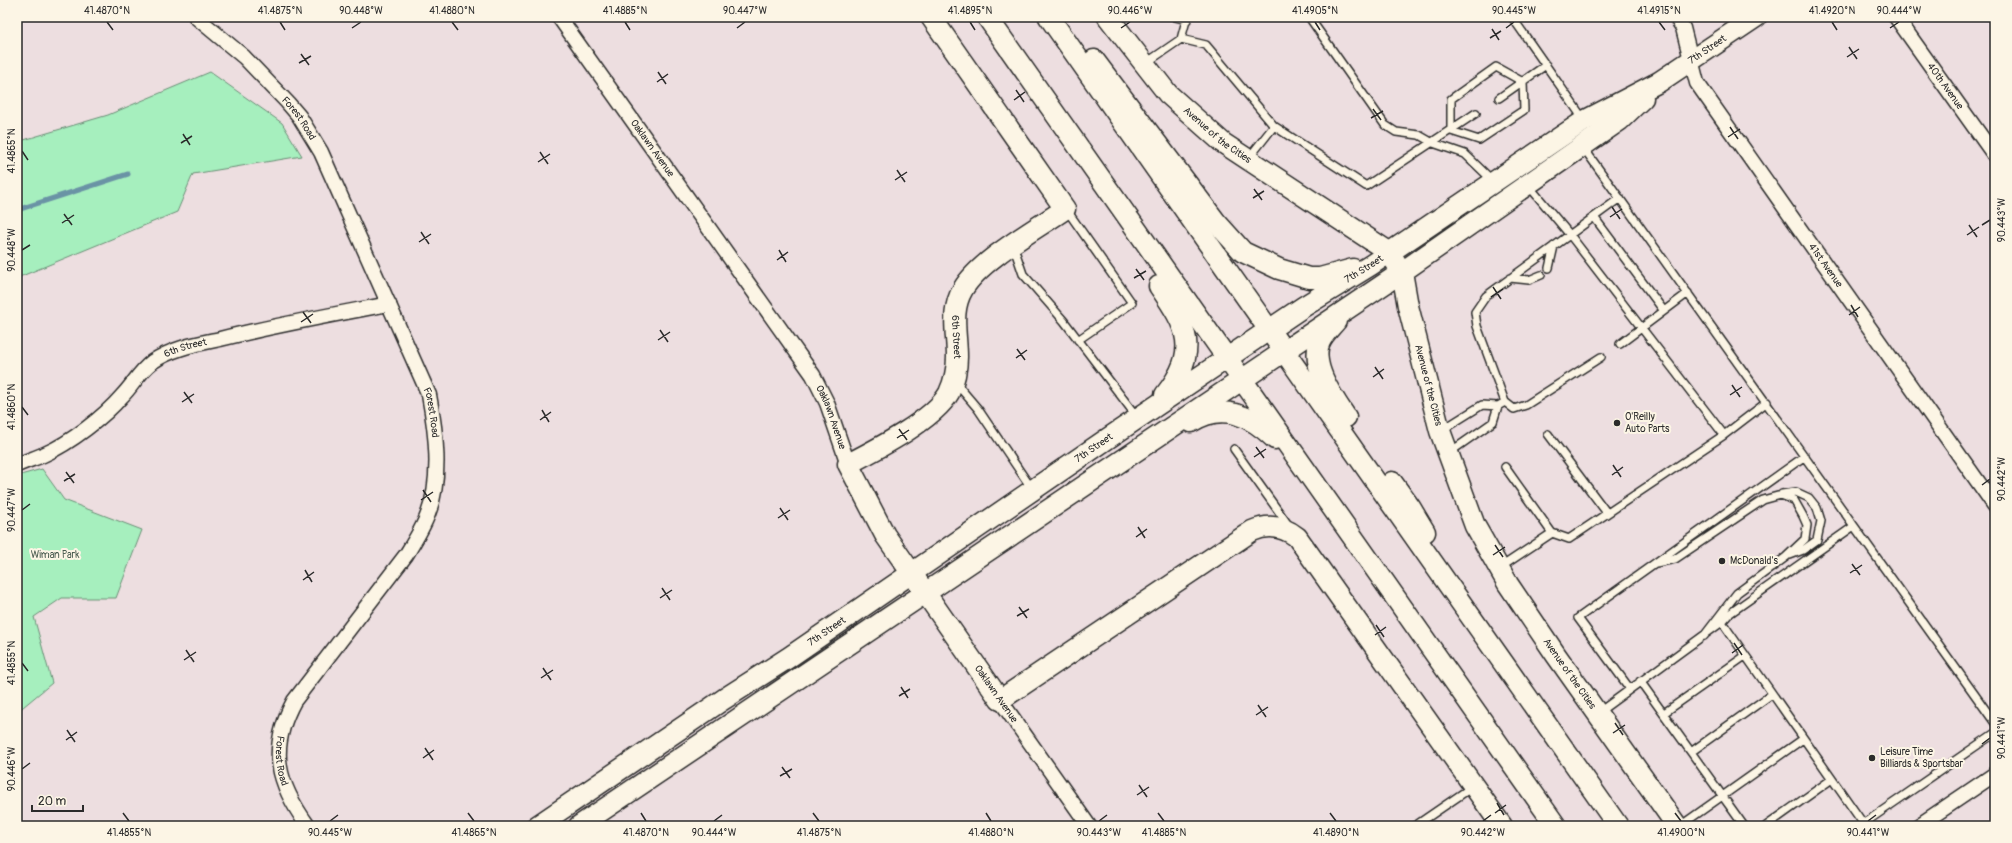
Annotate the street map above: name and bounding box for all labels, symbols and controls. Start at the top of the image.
text: 41.4870°N [84,5,130,17]
text: 41.4875°N [258,5,303,17]
text: 90.448°W [339,5,383,17]
text: 41.4880°N [429,5,475,17]
text: 41.4885°N [603,5,647,17]
text: 90.447°W [723,5,767,17]
text: 41.4895°N [948,5,992,17]
text: 90.446°W [1108,5,1153,17]
text: 41.4905°N [1292,5,1338,17]
text: 90.445°W [1492,5,1537,17]
text: 41.4915°N [1637,5,1681,17]
text: 41.4920°N [1809,5,1855,17]
text: 90.444°W [1877,5,1922,17]
street label: 7th Street [1686,32,1729,67]
street label: 40th Avenue [1925,61,1966,112]
street label: Forest Road [279,94,318,142]
street label: Avenue of the Cities [1181,105,1254,166]
street label: Oaklawn Avenue [628,117,677,179]
text: 41.4865°N [6,128,18,174]
text: 90.443°W [1996,197,2008,242]
text: 90.448°W [6,228,18,272]
street label: 41st Avenue [1806,241,1845,290]
street label: 7th Street [1342,252,1386,286]
street label: 6th Street [949,315,963,360]
street label: 6th Street [162,336,209,360]
street label: Avenue of the Cities [1412,343,1445,428]
text: 41.4860°N [6,383,18,430]
street label: Oaklawn Avenue [813,383,848,451]
street label: Forest Road [420,386,441,438]
place label: O'Reilly Auto Parts [1625,411,1670,435]
marker: O'Reilly Auto Parts [1612,418,1622,428]
street label: 7th Street [1073,430,1116,465]
text: 90.442°W [1996,456,2008,501]
text: 90.447°W [6,488,18,532]
park label: Wiman Park [31,549,80,561]
place label: McDonald's [1730,555,1778,567]
marker: McDonald's [1717,556,1727,566]
street label: 7th Street [805,614,849,649]
street label: Avenue of the Cities [1541,636,1599,712]
text: 41.4855°N [6,640,18,685]
street label: Oaklawn Avenue [972,663,1020,725]
text: 90.441°W [1996,716,2008,759]
street label: Forest Road [273,735,291,788]
text: 90.446°W [6,746,18,791]
place label: Leisure Time Billiards & Sportsbar [1880,746,1964,770]
marker: Leisure Time Billiards & Sportsbar [1867,753,1877,763]
scale bar [32,787,83,813]
text: 20 m [38,794,67,809]
text: 41.4855°N [107,827,152,839]
text: 90.445°W [308,827,353,839]
text: 41.4865°N [451,827,497,839]
text: 41.4870°N [623,827,669,839]
text: 90.444°W [692,827,737,839]
text: 41.4875°N [797,827,842,839]
text: 41.4880°N [968,827,1014,839]
text: 90.443°W [1077,827,1122,839]
text: 41.4885°N [1142,827,1186,839]
text: 41.4890°N [1313,827,1359,839]
text: 90.442°W [1461,827,1506,839]
text: 41.4900°N [1657,827,1705,839]
text: 90.441°W [1847,827,1890,839]

